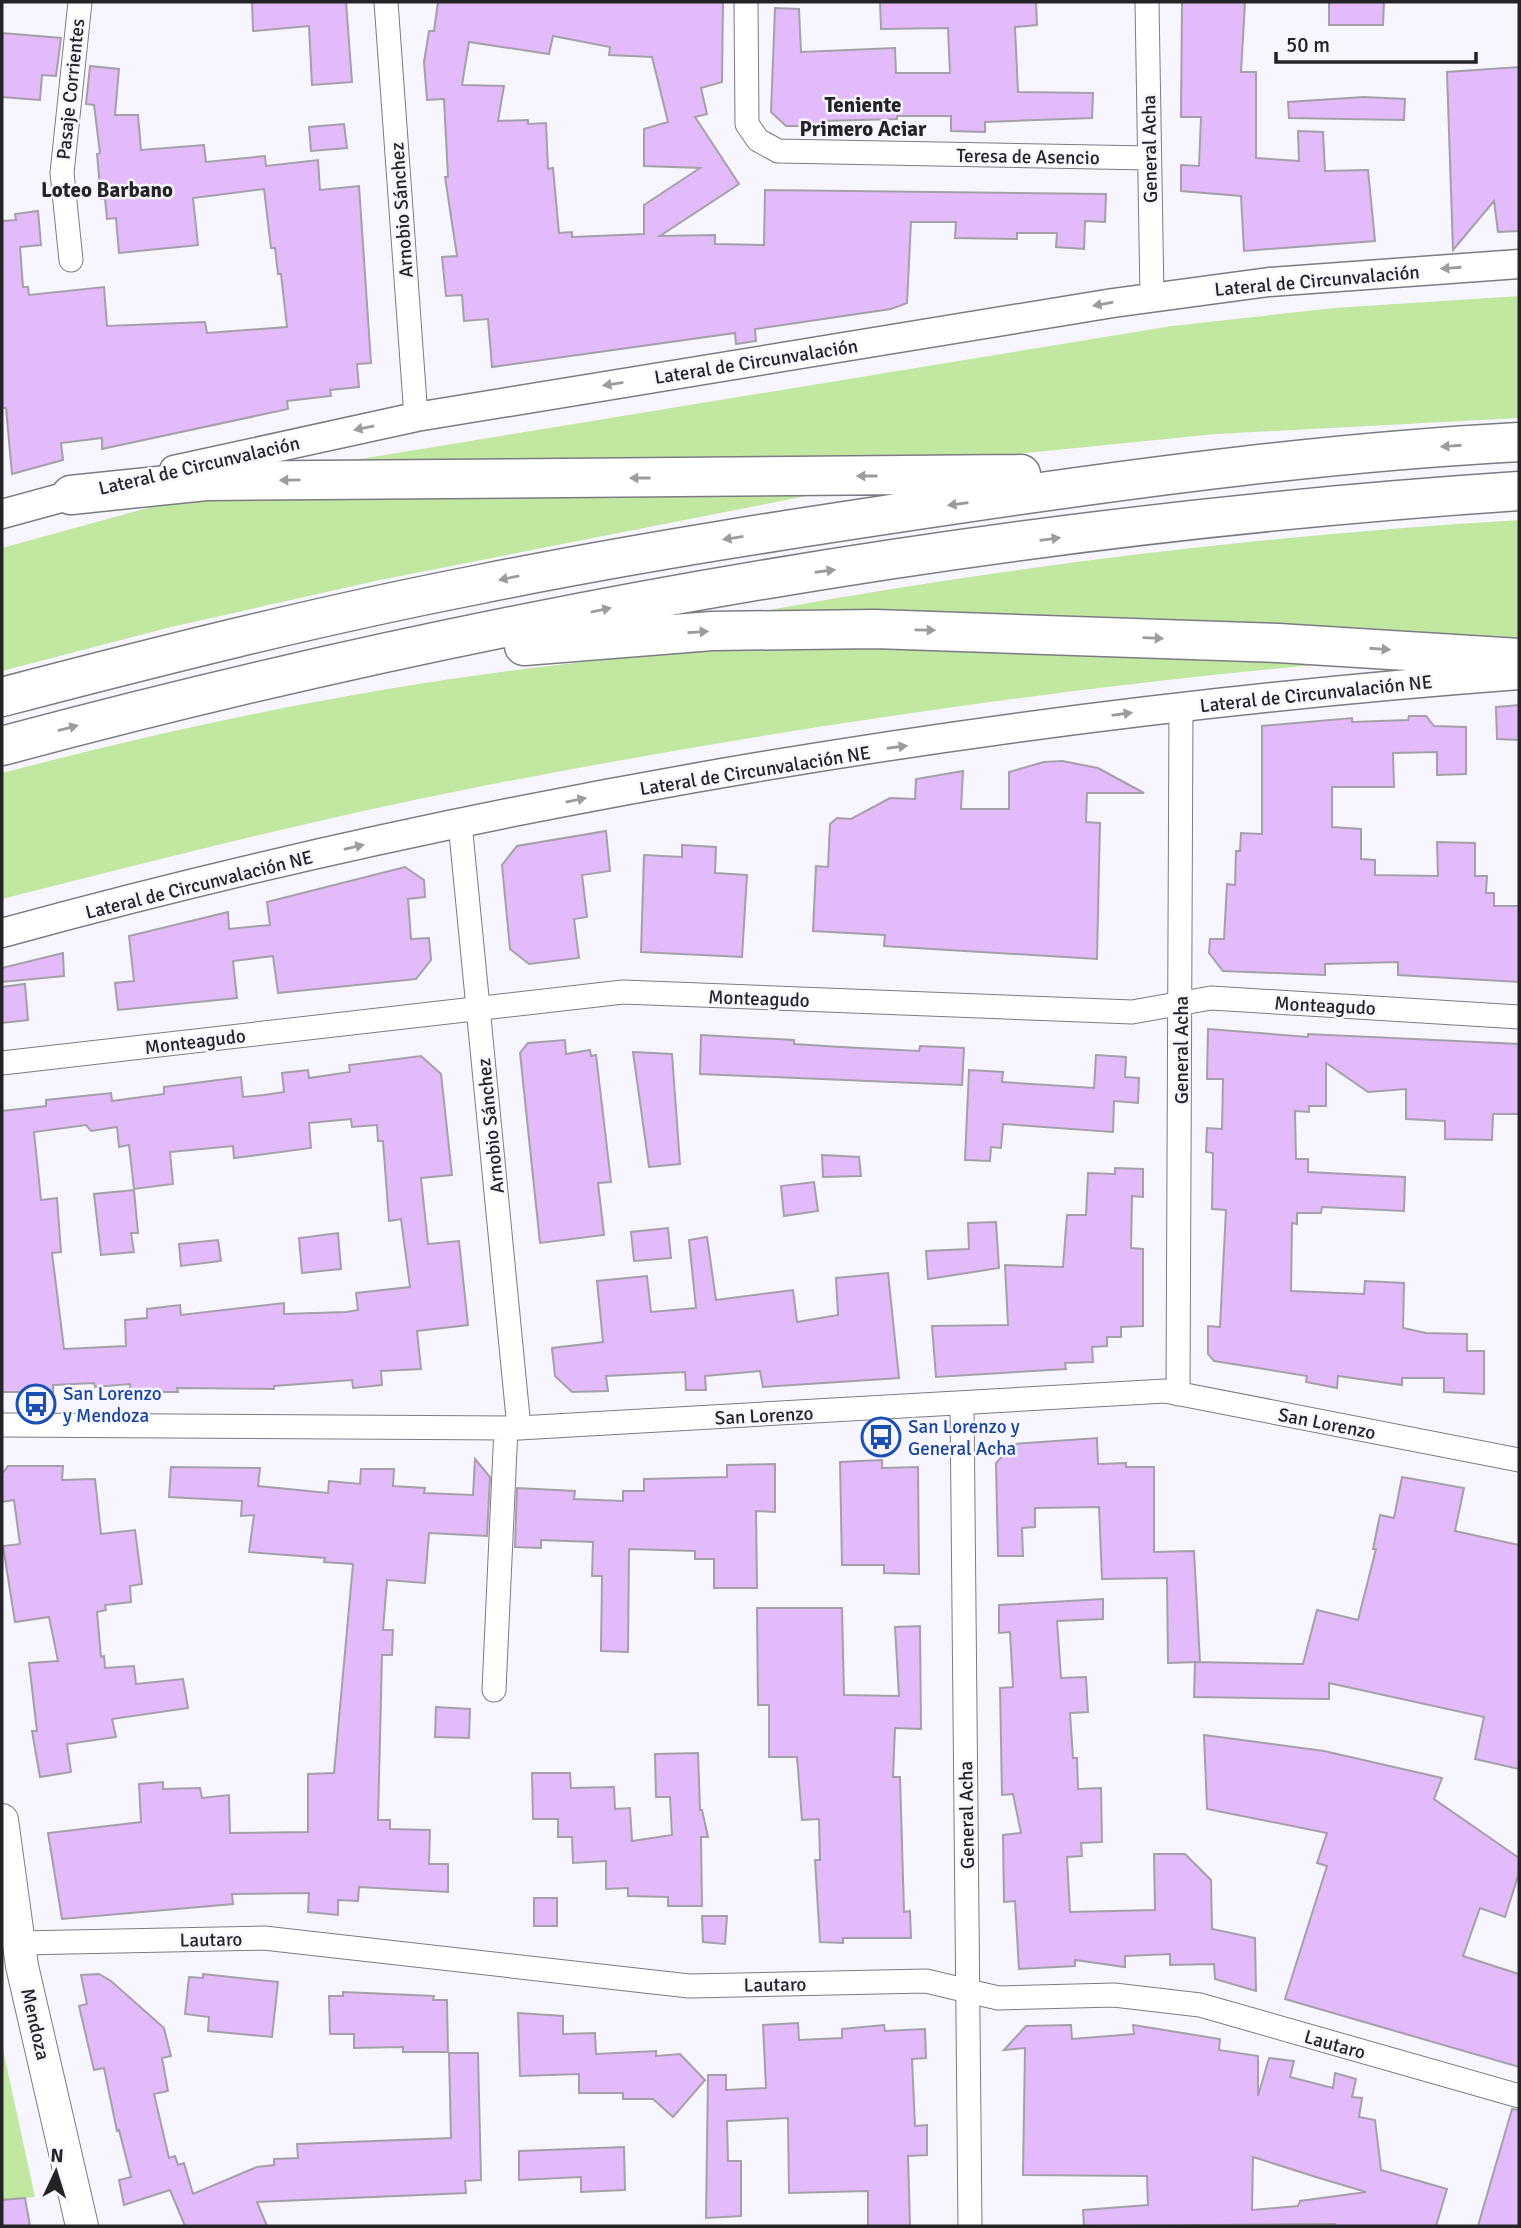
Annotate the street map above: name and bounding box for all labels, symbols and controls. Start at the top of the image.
street label: Pasaje Corrientes [52,17,90,161]
scale bar [1276,21,1476,65]
text: 50 m [1286,32,1330,58]
district label: Teniente Primero Aciar [800,92,927,142]
street label: General Acha [1137,95,1163,203]
street label: Arnobio Sánchez [385,141,419,279]
street label: Teresa de Asencio [956,144,1100,170]
district label: Loteo Barbano [41,177,173,203]
street label: Lateral de Circunvalación [1214,260,1421,302]
one-way arrow [1440,263,1462,274]
one-way arrow [1092,299,1114,310]
street label: Lateral de Circunvalación [653,334,860,390]
one-way arrow [602,379,624,390]
one-way arrow [353,422,375,433]
street label: Lateral de Circunvalación [96,431,302,501]
one-way arrow [1440,441,1462,452]
one-way arrow [856,470,878,482]
one-way arrow [628,472,650,483]
one-way arrow [278,474,300,486]
one-way arrow [947,499,969,510]
one-way arrow [722,533,744,544]
one-way arrow [1039,533,1061,544]
one-way arrow [814,565,836,576]
one-way arrow [498,573,520,584]
one-way arrow [590,604,612,615]
one-way arrow [915,624,937,636]
one-way arrow [687,626,709,637]
one-way arrow [1142,633,1164,644]
one-way arrow [1369,644,1391,655]
street label: Lateral de Circunvalación NE [1199,670,1434,718]
one-way arrow [1111,708,1133,719]
one-way arrow [57,722,79,733]
street label: Lateral de Circunvalación NE [638,741,872,801]
one-way arrow [886,741,908,752]
one-way arrow [565,794,587,805]
one-way arrow [343,841,365,852]
street label: Lateral de Circunvalación NE [83,845,316,925]
street label: Monteagudo [708,985,810,1013]
street label: Monteagudo [1274,991,1376,1021]
street label: General Acha [1170,996,1194,1104]
street label: Monteagudo [143,1024,247,1060]
street label: Arnobio Sánchez [472,1057,510,1195]
place label: San Lorenzo y Mendoza [63,1382,162,1428]
bus stop icon: San Lorenzo y Mendoza [15,1383,57,1425]
street label: San Lorenzo [714,1401,814,1431]
street label: San Lorenzo [1276,1403,1378,1445]
place label: San Lorenzo y General Acha [908,1415,1020,1461]
bus stop icon: San Lorenzo y General Acha [860,1416,902,1458]
street label: General Acha [954,1761,980,1869]
street label: Lautaro [180,1927,243,1953]
street label: Lautaro [744,1972,807,1998]
street label: Mendoza [15,1986,55,2062]
street label: Lautaro [1301,2025,1368,2065]
north arrow [21,2137,91,2207]
text: N [50,2144,65,2168]

